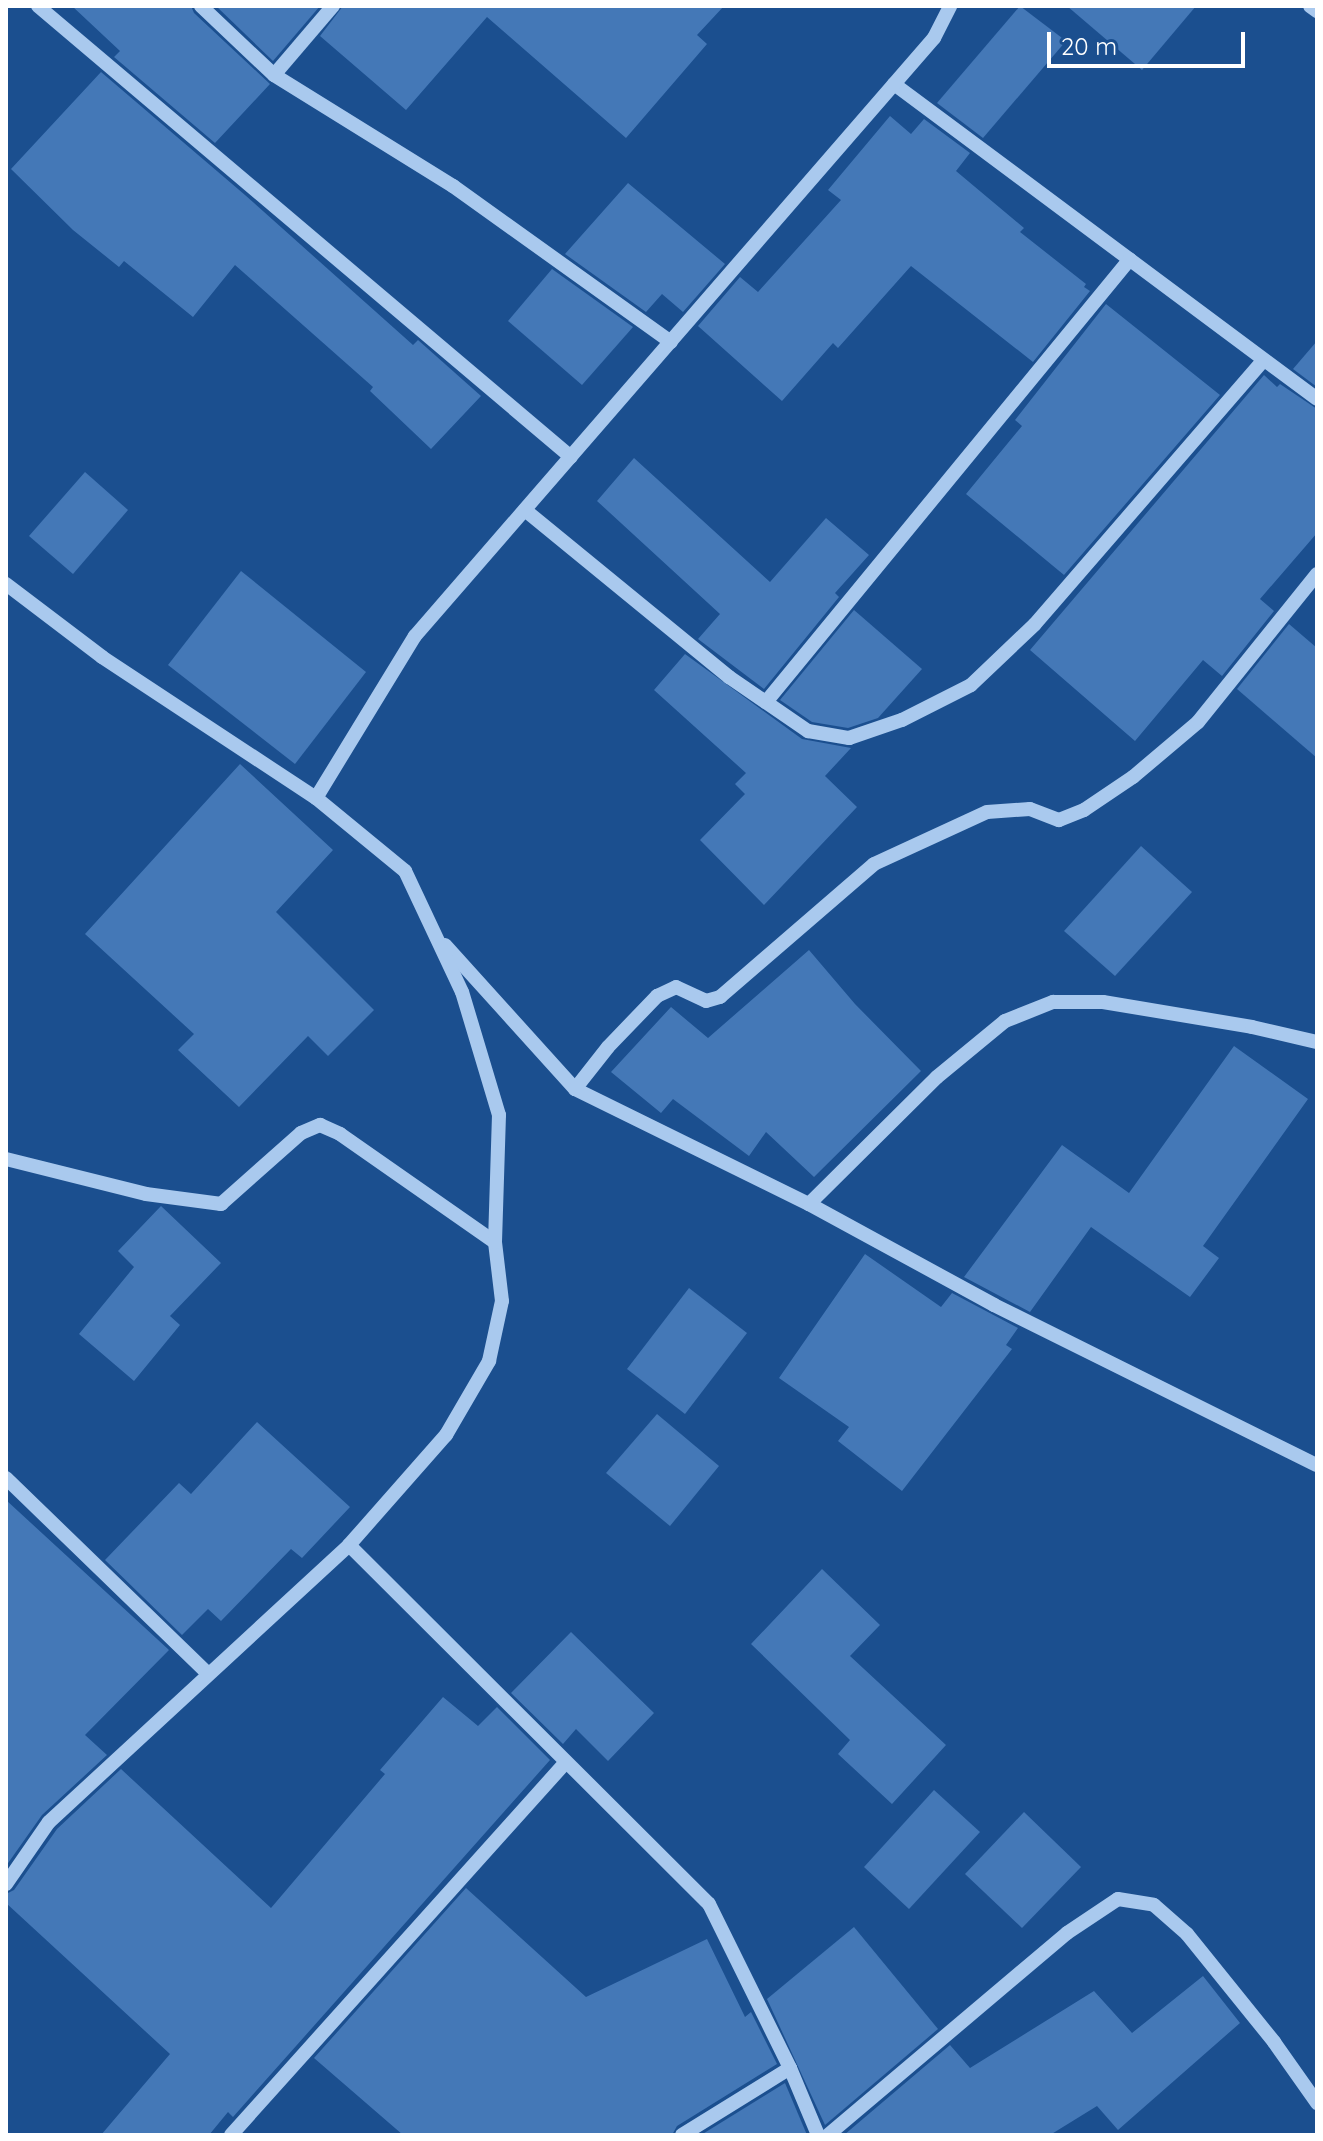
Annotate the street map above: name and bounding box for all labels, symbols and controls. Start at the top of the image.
scale bar [1051,16,1249,66]
text: 20 m [1061,31,1117,61]

